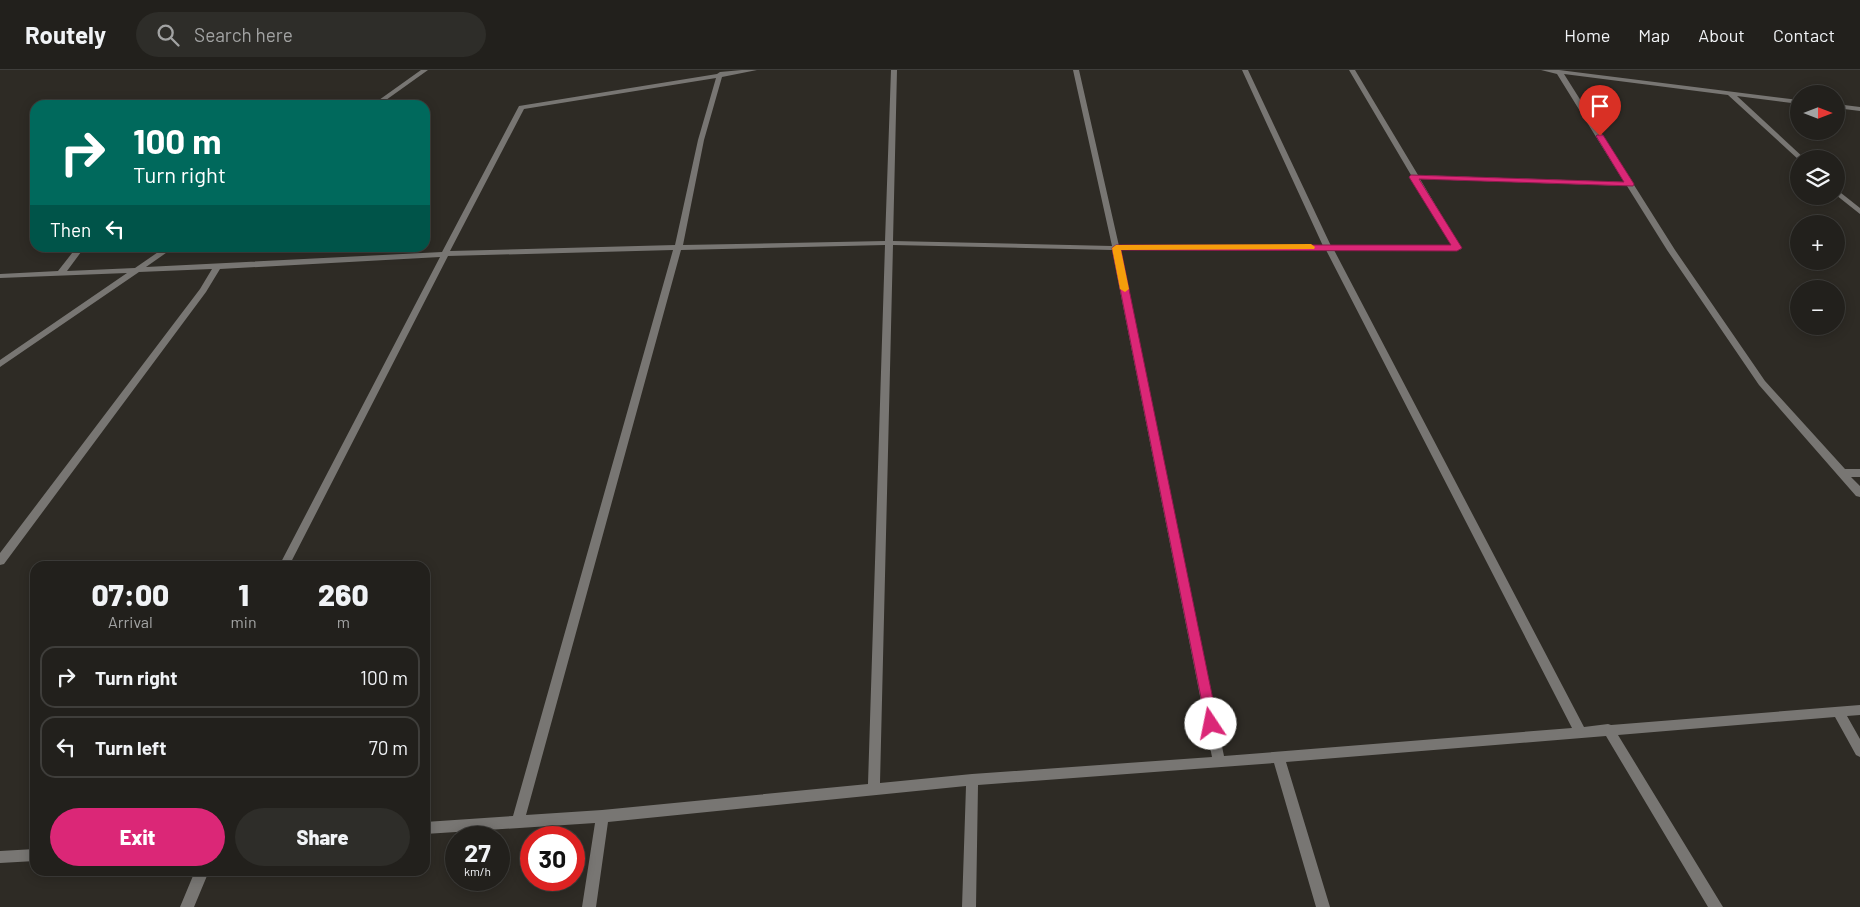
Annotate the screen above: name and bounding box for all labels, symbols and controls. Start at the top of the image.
search box [136,12,486,57]
text: Routely [25,20,106,49]
icon: search [154,21,182,49]
text: Search here [194,23,293,46]
text: Home [1564,24,1610,46]
text: Map [1638,24,1670,46]
text: About [1698,24,1745,46]
text: Contact [1773,24,1835,46]
pin [1579,85,1621,136]
north arrow [1790,85,1845,140]
map controls [1790,85,1845,335]
icon: arrive [1586,92,1614,120]
text: 100 m [133,119,222,161]
icon: right [50,120,115,185]
button: layers [1790,150,1845,205]
text: Turn right [133,161,226,187]
icon: left [101,215,129,243]
button: + [1790,215,1845,270]
text: Then [50,218,91,241]
button: − [1790,280,1845,335]
text: 07:00 [91,576,169,612]
text: 1 [238,576,249,612]
text: 260 [318,576,369,612]
text: Arrival [108,612,153,631]
text: min [231,612,257,631]
text: m [337,612,350,631]
icon: right [52,663,80,691]
text: Turn right [95,666,177,689]
text: 100 m [360,666,408,689]
position arrow [1184,697,1236,749]
icon: left [52,733,80,761]
text: Turn left [95,736,166,759]
text: 70 m [369,736,408,759]
button: Exit [50,808,225,866]
button: Share [235,808,410,866]
speed limit sign: 30 [520,826,585,891]
text: 27 [464,837,491,867]
text: km/h [464,864,491,878]

